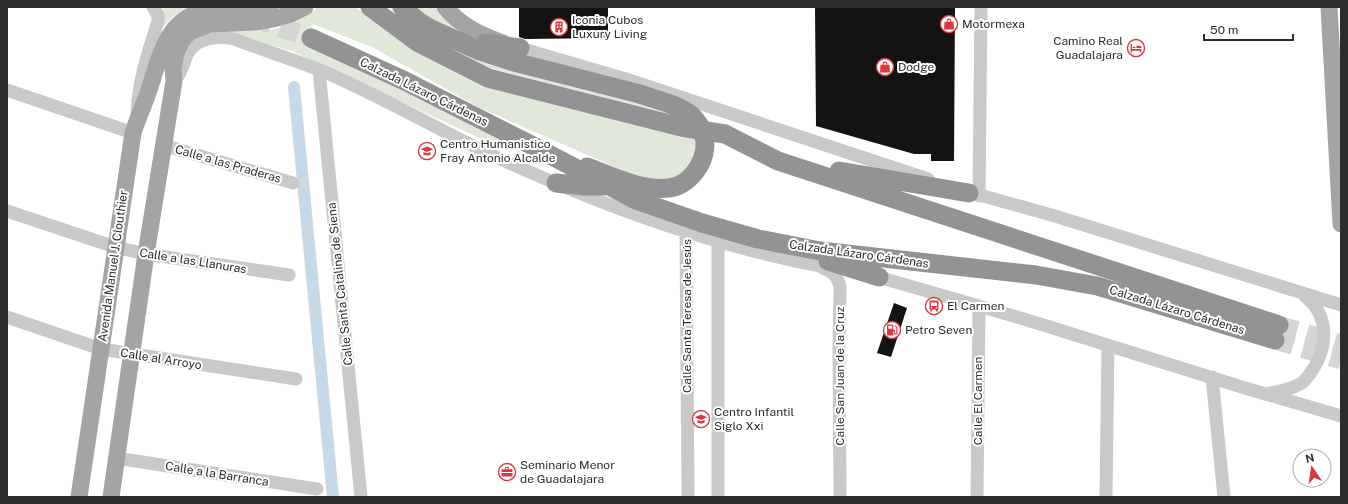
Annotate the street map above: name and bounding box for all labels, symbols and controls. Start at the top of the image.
place label: Iconia Cubos Luxury Living [572,13,647,41]
shop icon: Motormexa [939,14,959,34]
scale bar [1204,16,1293,42]
building icon: Iconia Cubos Luxury Living [549,17,569,37]
place label: Motormexa [962,17,1025,31]
text: 50 m [1210,23,1238,37]
place label: Camino Real Guadalajara [1053,34,1123,62]
hotel icon: Camino Real Guadalajara [1126,38,1146,58]
street label: Calzada Lázaro Cárdenas [358,55,490,129]
shop icon: Dodge [875,57,895,77]
place label: Dodge [898,60,935,74]
place label: Centro Humanistico Fray Antonio Alcalde [440,137,556,165]
school or university icon: Centro Humanistico Fray Antonio Alcalde [417,141,437,161]
street label: Calle a las Praderas [173,142,283,186]
street label: Avenida Manuel J. Clouthier [95,189,131,343]
street label: Calle Santa Catalina de Siena [324,202,356,366]
street label: Calzada Lázaro Cárdenas [788,237,930,271]
street label: Calle Santa Teresa de Jesús [680,239,694,393]
street label: Calle a las Llanuras [139,246,247,276]
street label: Calzada Lázaro Cárdenas [1108,283,1246,337]
bus stop icon: El Carmen [924,296,944,316]
place label: El Carmen [947,299,1005,313]
street label: Calle San Juan de la Cruz [833,306,847,446]
fuel station icon: Petro Seven [882,320,902,340]
place label: Petro Seven [905,323,972,337]
street label: Calle al Arroyo [119,346,203,372]
street label: Calle El Carmen [971,357,985,445]
place label: Centro Infantil Siglo Xxi [714,405,795,433]
school or university icon: Centro Infantil Siglo Xxi [691,409,711,429]
north arrow [1292,448,1332,488]
text: N [1304,451,1315,465]
place label: Seminario Menor de Guadalajara [520,458,615,486]
street label: Calle a la Barranca [164,459,270,489]
office icon: Seminario Menor de Guadalajara [497,462,517,482]

